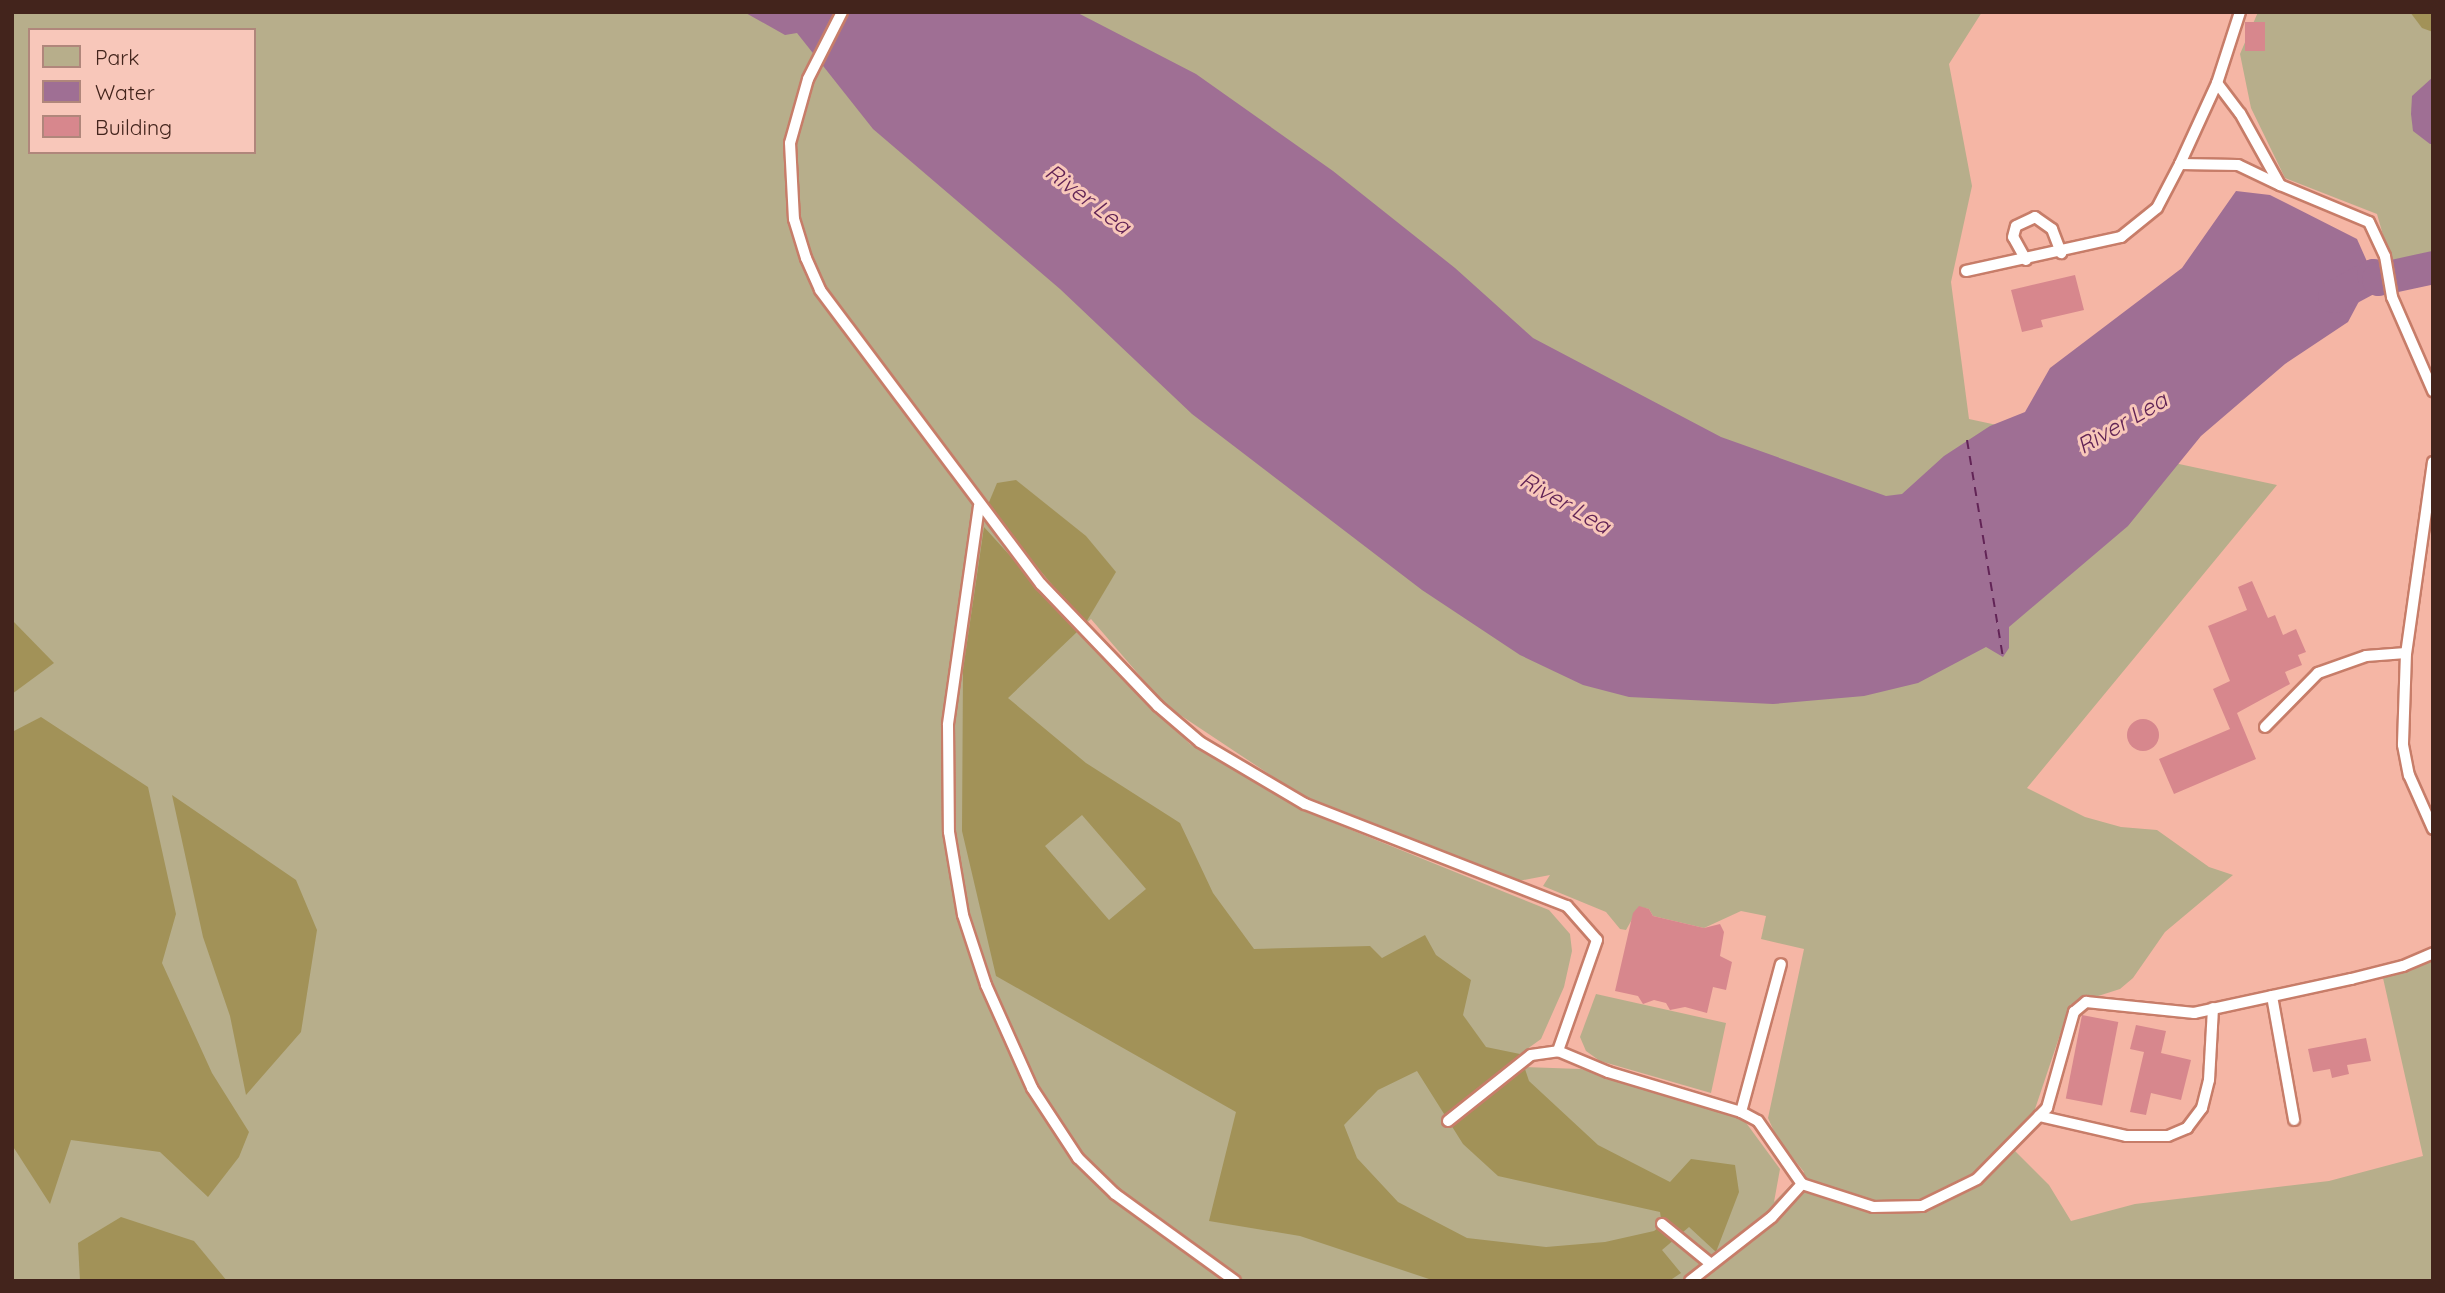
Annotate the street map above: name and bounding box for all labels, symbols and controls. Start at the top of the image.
legend [28,28,256,154]
text: Park [95,44,139,70]
text: Water [95,79,155,105]
text: Building [95,114,172,140]
water label: River Lea [1040,158,1136,240]
water label: River Lea [2072,386,2172,460]
water label: River Lea [1515,466,1615,540]

